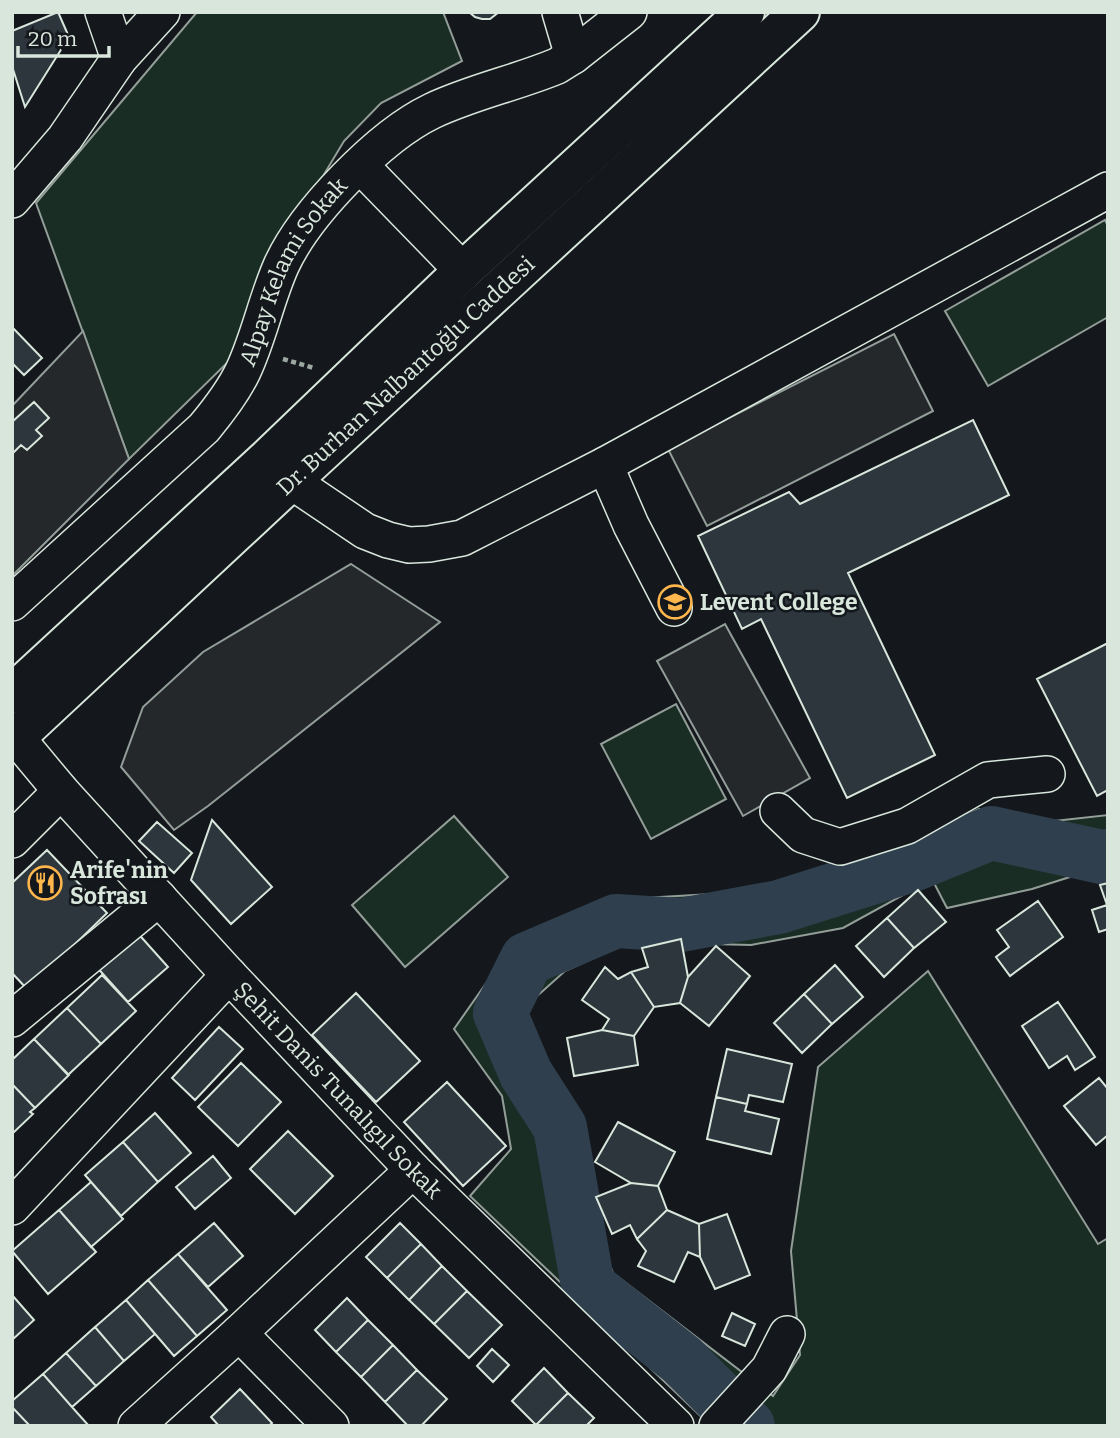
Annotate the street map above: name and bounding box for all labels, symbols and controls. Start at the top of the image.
scale bar [18,14,108,58]
text: 20 m [28,26,77,52]
street label: Alpay Kelami Sokak [233,172,353,370]
street label: Dr. Burhan Nalbantoğlu Caddesi [271,250,540,501]
school or university icon: Levent College [656,583,694,621]
place label: Levent College [700,588,858,616]
place label: Arife'nin Sofrası [70,856,168,910]
restaurant icon: Arife'nin Sofrası [26,864,64,902]
street label: Şehit Danis Tunalıgıl Sokak [228,976,448,1204]

